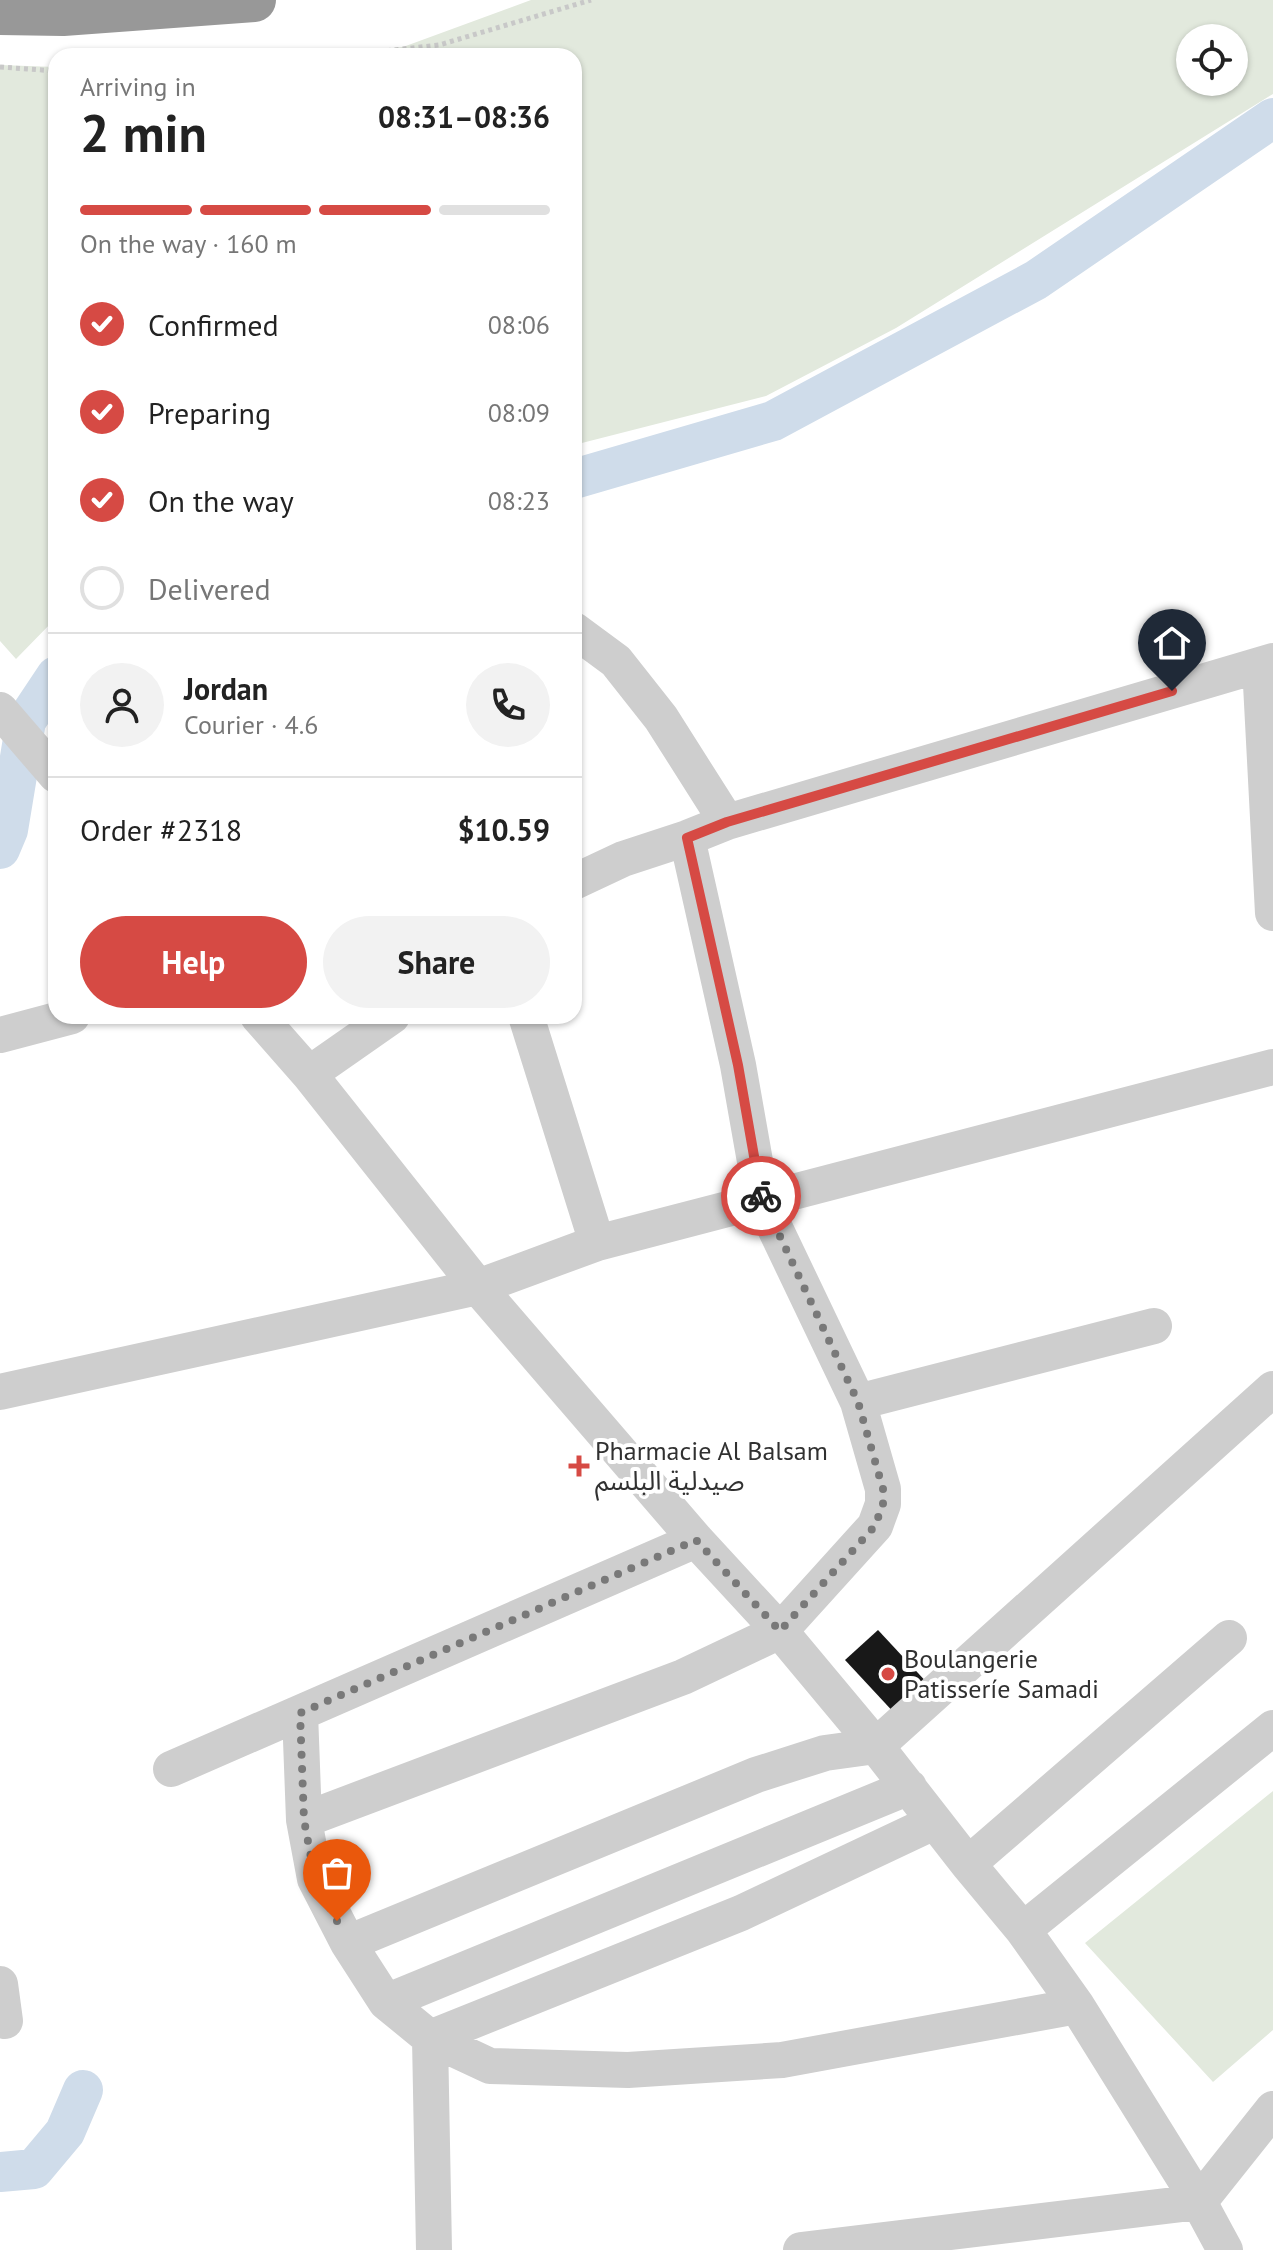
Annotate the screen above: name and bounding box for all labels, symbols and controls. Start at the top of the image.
map controls [1176,24,1248,96]
button: locate [1176,24,1248,96]
text: Arriving in [80,70,196,103]
text: 08:31–08:36 [378,97,550,136]
text: 2 min [80,99,207,166]
text: On the way · 160 m [80,227,297,260]
icon: check [80,302,124,346]
text: Confirmed [148,305,279,344]
text: 08:06 [488,308,550,341]
icon: check [80,390,124,434]
text: Preparing [148,393,271,432]
text: 08:09 [488,396,550,429]
icon: check [80,478,124,522]
text: On the way [148,481,294,520]
text: 08:23 [488,484,550,517]
text: Delivered [148,569,271,608]
pin [1138,609,1206,691]
icon: home [1150,621,1194,665]
button: person [80,663,164,747]
button: phone [466,663,550,747]
text: Jordan [184,669,268,708]
text: Courier · 4.6 [184,708,318,741]
text: Order #2318 [80,810,242,849]
text: $10.59 [458,810,550,849]
button: Help [80,916,307,1008]
button: Share [323,916,550,1008]
courier [721,1156,801,1236]
icon: bike [739,1174,783,1218]
place label: Pharmacie Al Balsam صيدلية البلسم [595,1434,828,1501]
marker: Pharmacie Al Balsam صيدلية البلسم [570,1457,588,1475]
place label: Boulangerie Patisseríe Samadi [904,1642,1099,1705]
marker: Boulangerie Patisseríe Samadi [879,1665,897,1683]
pin [303,1839,371,1921]
icon: bag [315,1851,359,1895]

